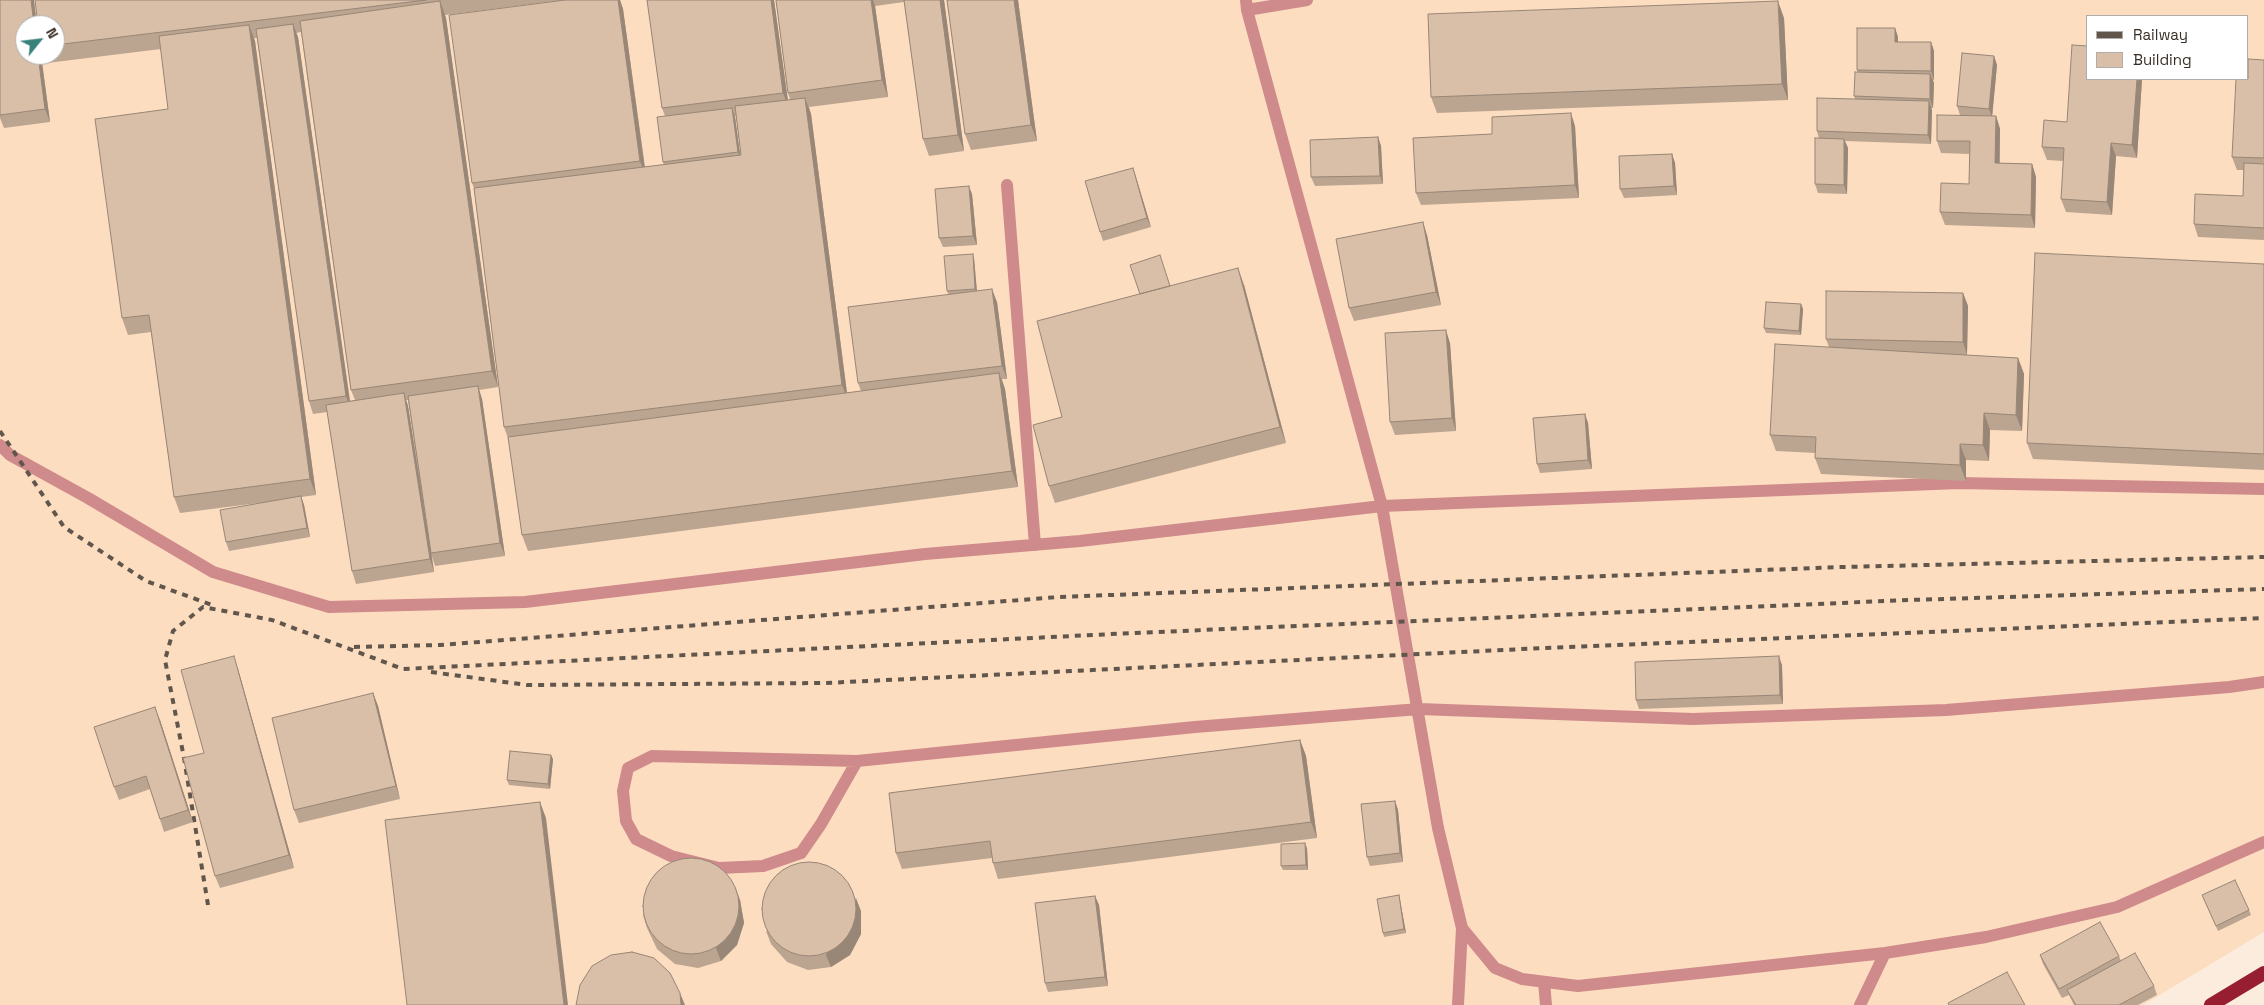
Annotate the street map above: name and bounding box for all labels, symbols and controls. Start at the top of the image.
north arrow [15,15,65,65]
legend [2086,15,2249,80]
text: N [42,25,62,42]
text: Railway [2133,25,2188,44]
text: Building [2133,50,2192,69]

